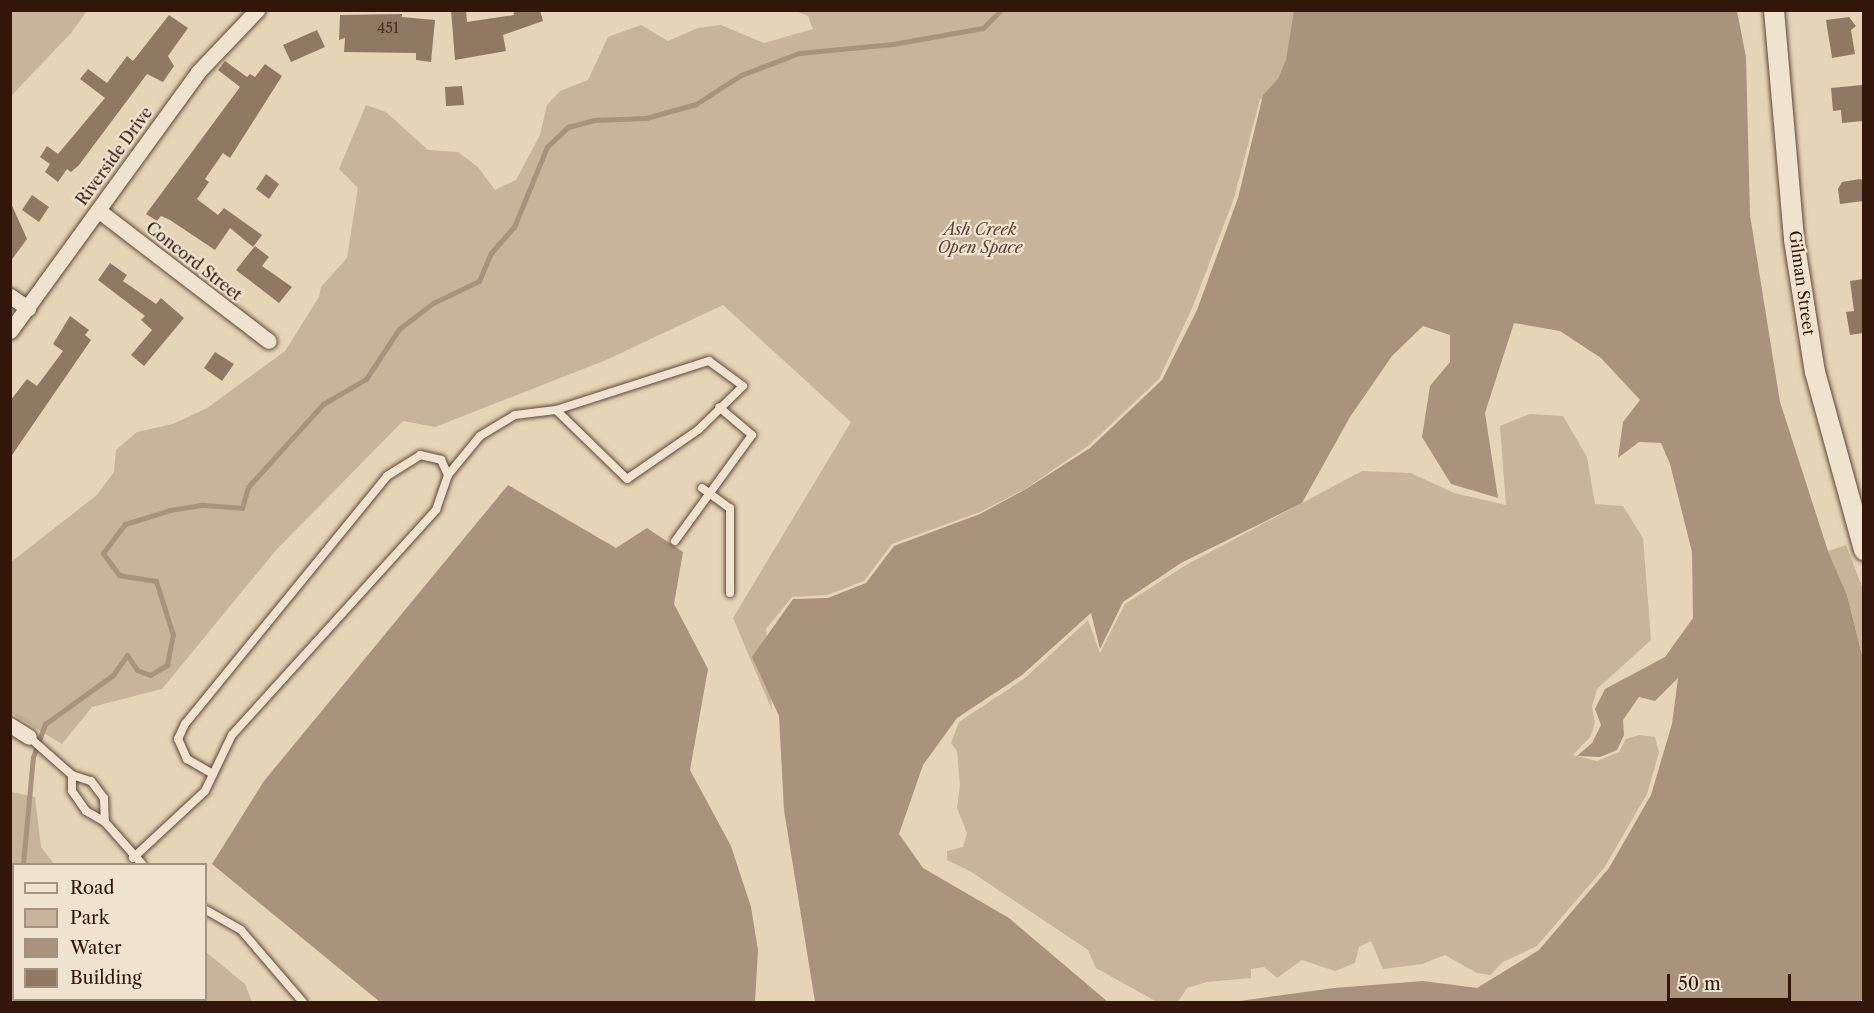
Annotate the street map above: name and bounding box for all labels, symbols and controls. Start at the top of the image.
house number: 451 [377,20,399,36]
street label: Riverside Drive [72,103,156,209]
street label: Concord Street [142,218,246,304]
park label: Ash Creek Open Space [937,219,1023,257]
street label: Gilman Street [1785,229,1819,337]
legend [12,863,207,1001]
text: Road [70,877,115,899]
text: Park [70,907,109,929]
text: Water [70,937,122,959]
scale bar [1670,962,1794,1000]
text: Building [70,967,142,989]
text: 50 m [1678,973,1721,995]

